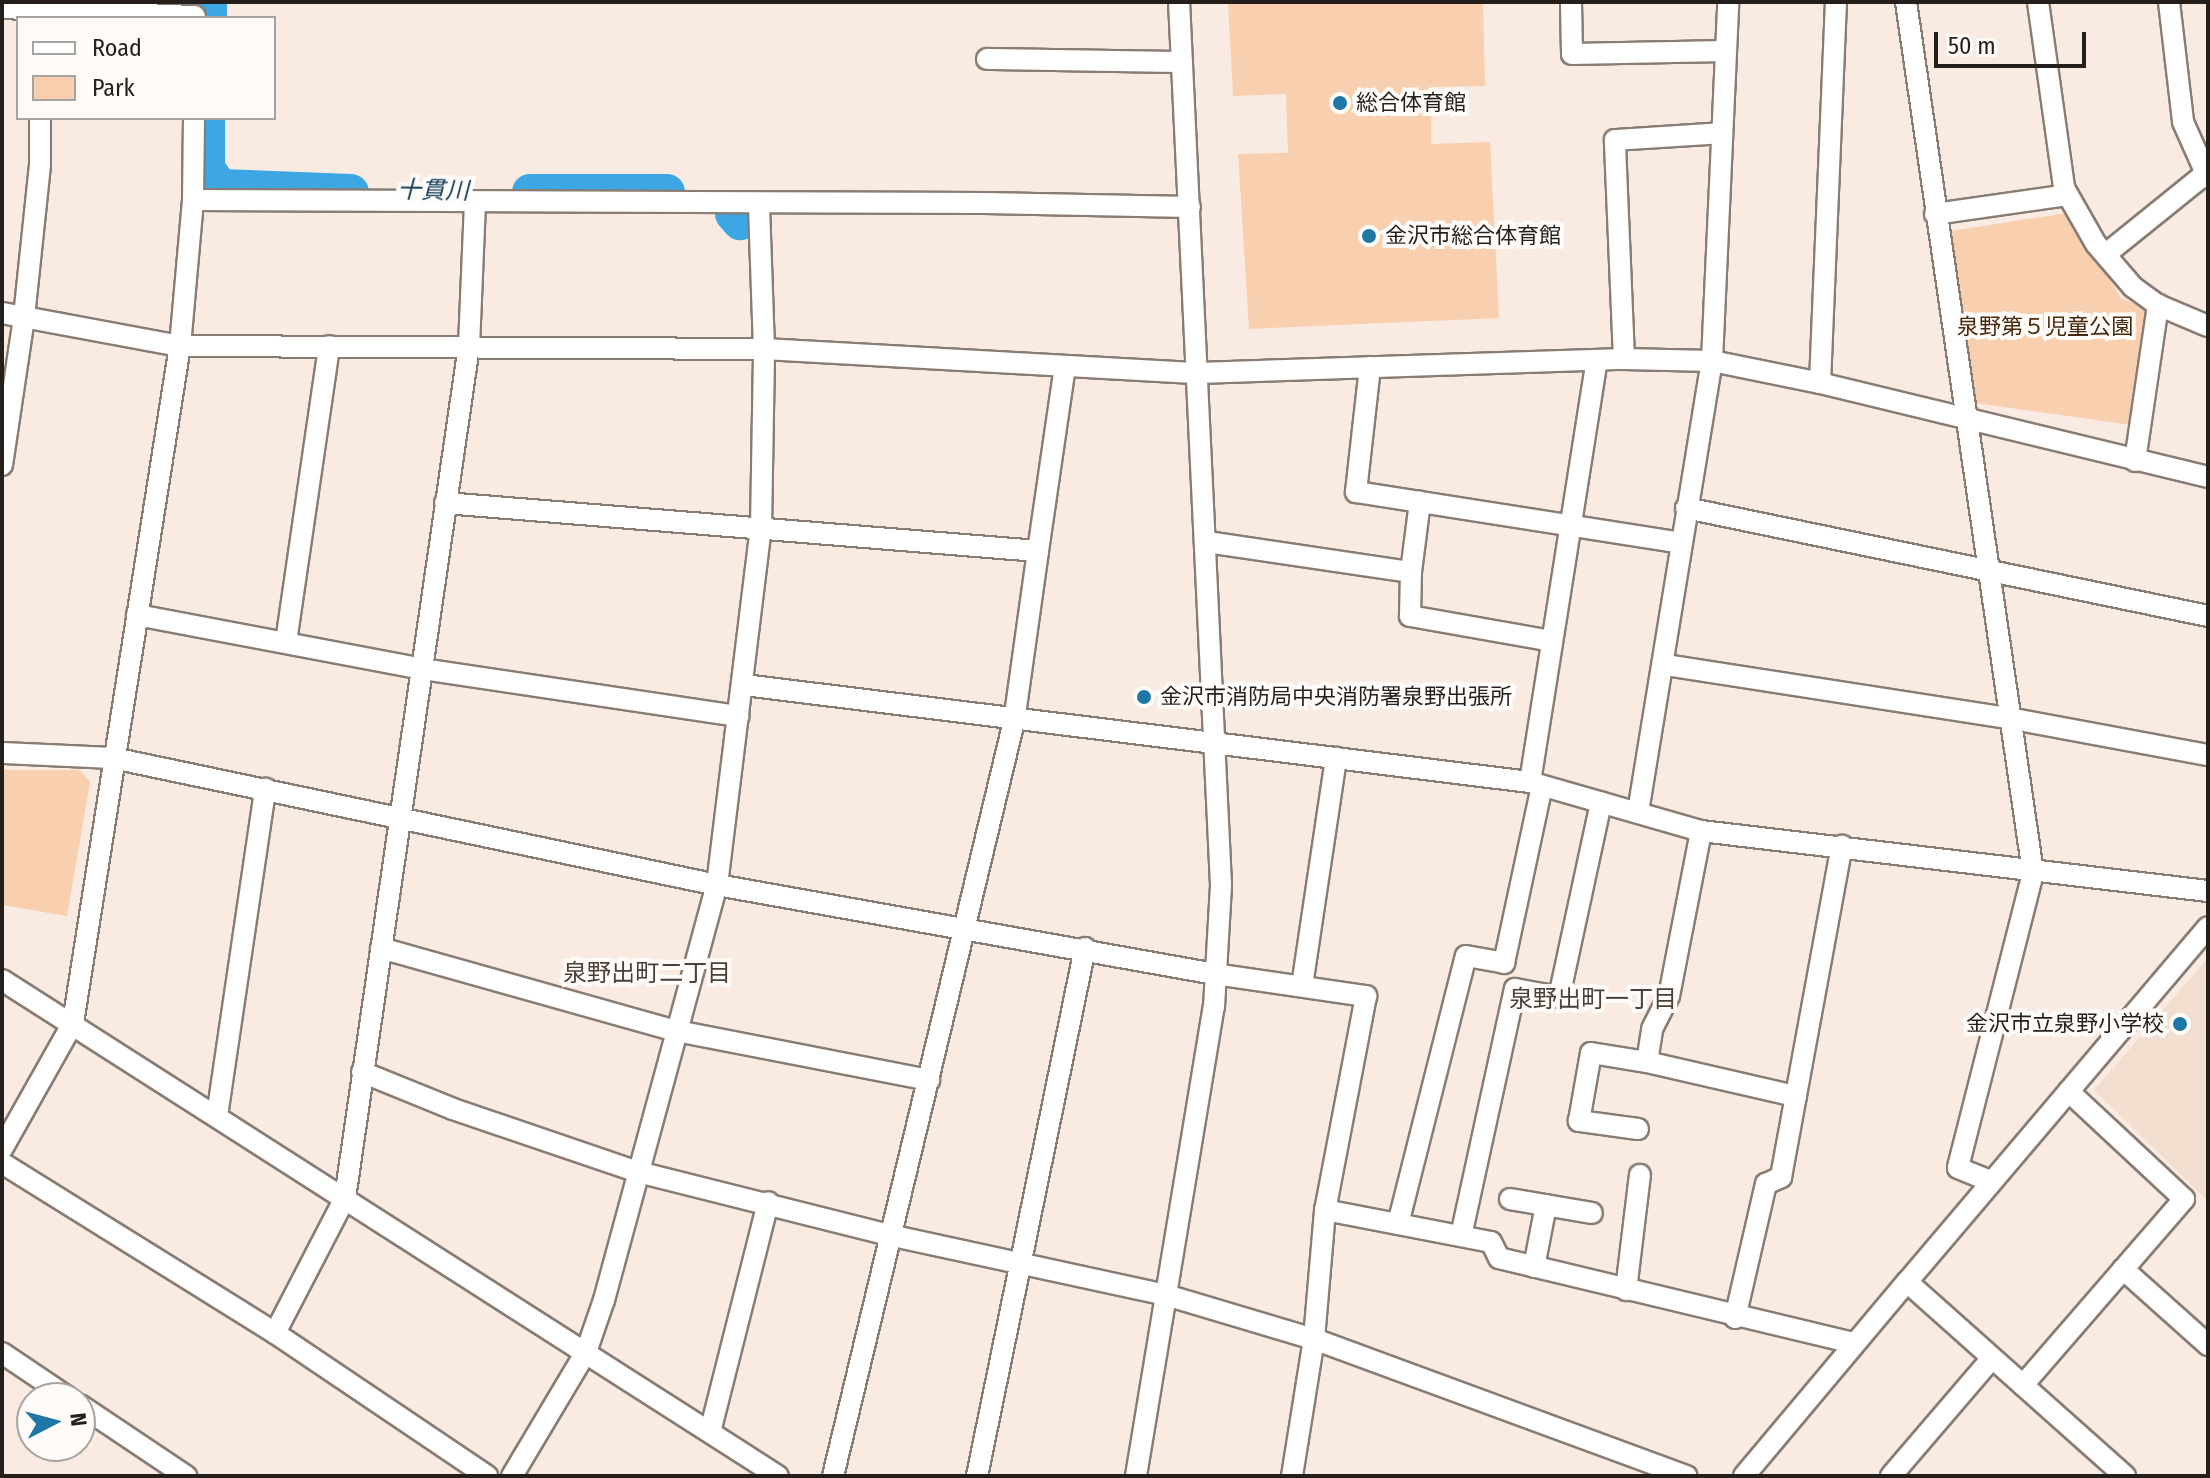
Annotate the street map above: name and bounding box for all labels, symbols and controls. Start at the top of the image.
legend [16,16,276,120]
scale bar [1938,16,2090,66]
text: 50 m [1948,32,1996,60]
text: Road [92,34,142,62]
text: Park [92,74,135,102]
place label: 総合体育館 [1356,90,1466,116]
marker: 総合体育館 [1331,94,1349,112]
water label: 十貫川 [397,176,469,206]
place label: 金沢市総合体育館 [1385,223,1561,249]
marker: 金沢市総合体育館 [1360,227,1378,245]
park label: 泉野第５児童公園 [1957,314,2133,340]
place label: 金沢市消防局中央消防署泉野出張所 [1160,684,1512,710]
marker: 金沢市消防局中央消防署泉野出張所 [1135,688,1153,706]
district label: 泉野出町二丁目 [563,960,731,988]
district label: 泉野出町一丁目 [1509,986,1677,1014]
place label: 金沢市立泉野小学校 [1966,1011,2164,1037]
marker: 金沢市立泉野小学校 [2171,1015,2189,1033]
north arrow [16,1382,96,1462]
text: N [64,1412,92,1428]

